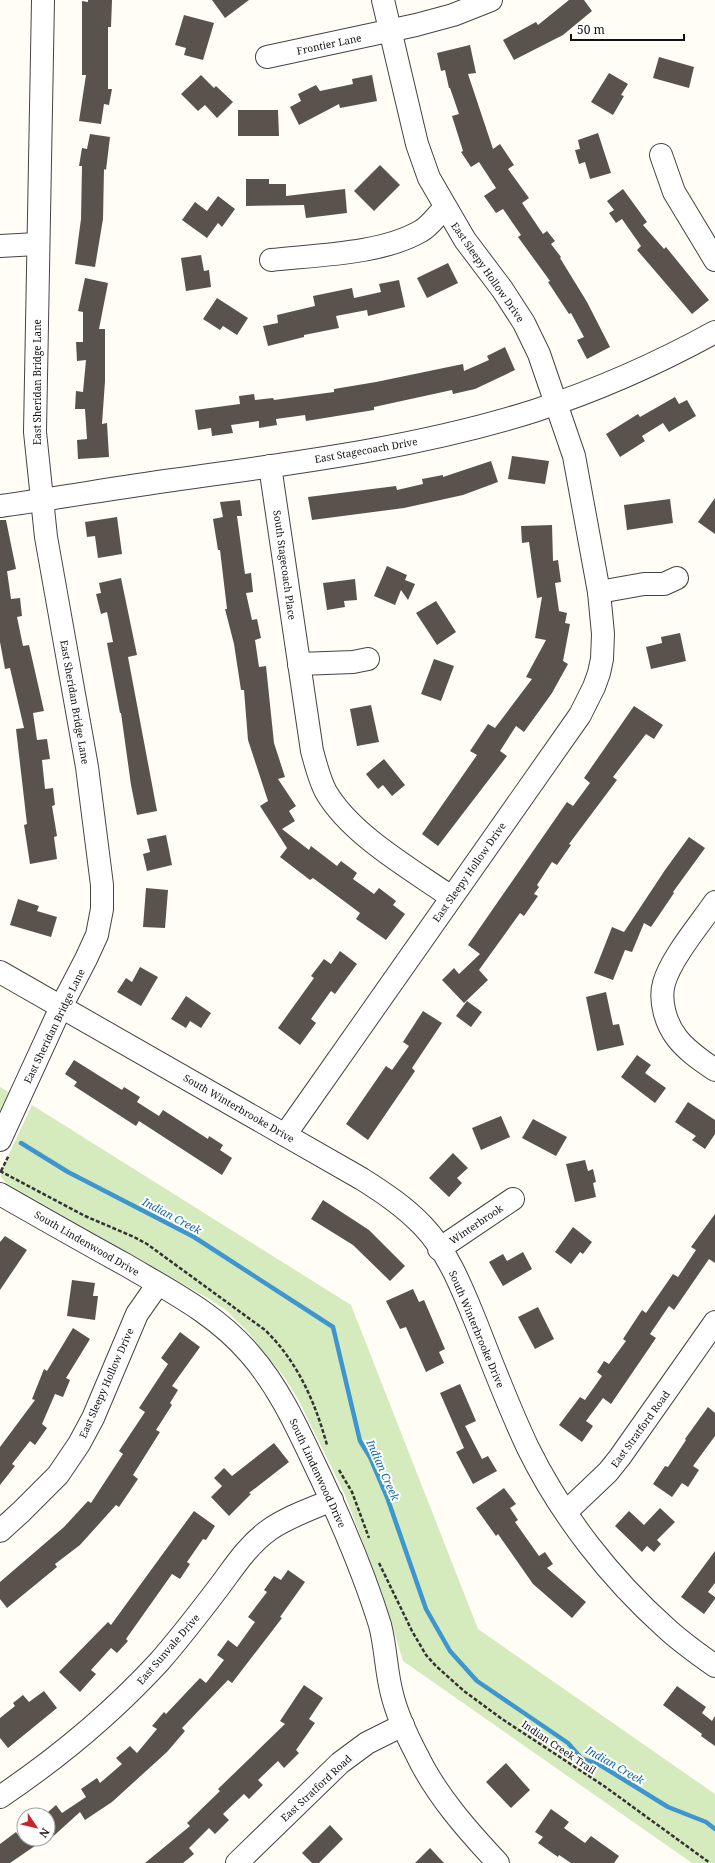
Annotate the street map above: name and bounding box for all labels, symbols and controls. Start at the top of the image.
scale bar [571,16,684,42]
text: 50 m [577,21,605,38]
street label: Frontier Lane [295,30,363,58]
street label: East Sleepy Hollow Drive [448,219,528,325]
street label: East Sheridan Bridge Lane [30,319,44,445]
street label: East Stagecoach Drive [313,434,419,466]
street label: South Stagecoach Place [270,509,300,621]
street label: East Sheridan Bridge Lane [57,639,93,765]
street label: East Sleepy Hollow Drive [429,819,509,925]
street label: East Sheridan Bridge Lane [20,966,88,1086]
street label: South Winterbrooke Drive [181,1070,297,1146]
water label: Indian Creek [139,1193,205,1238]
street label: Winterbrook [446,1201,506,1247]
street label: South Lindenwood Drive [32,1207,142,1279]
street label: South Winterbrooke Drive [446,1268,508,1390]
street label: East Sleepy Hollow Drive [75,1326,137,1440]
street label: East Stratford Road [607,1388,673,1470]
street label: South Lindenwood Drive [286,1416,350,1530]
water label: Indian Creek [363,1436,404,1503]
street label: East Sunvale Drive [133,1611,203,1687]
street label: Indian Creek Trail [519,1717,599,1777]
water label: Indian Creek [582,1741,648,1788]
street label: East Stratford Road [278,1751,354,1825]
north arrow [16,1807,56,1847]
text: N [36,1825,53,1841]

